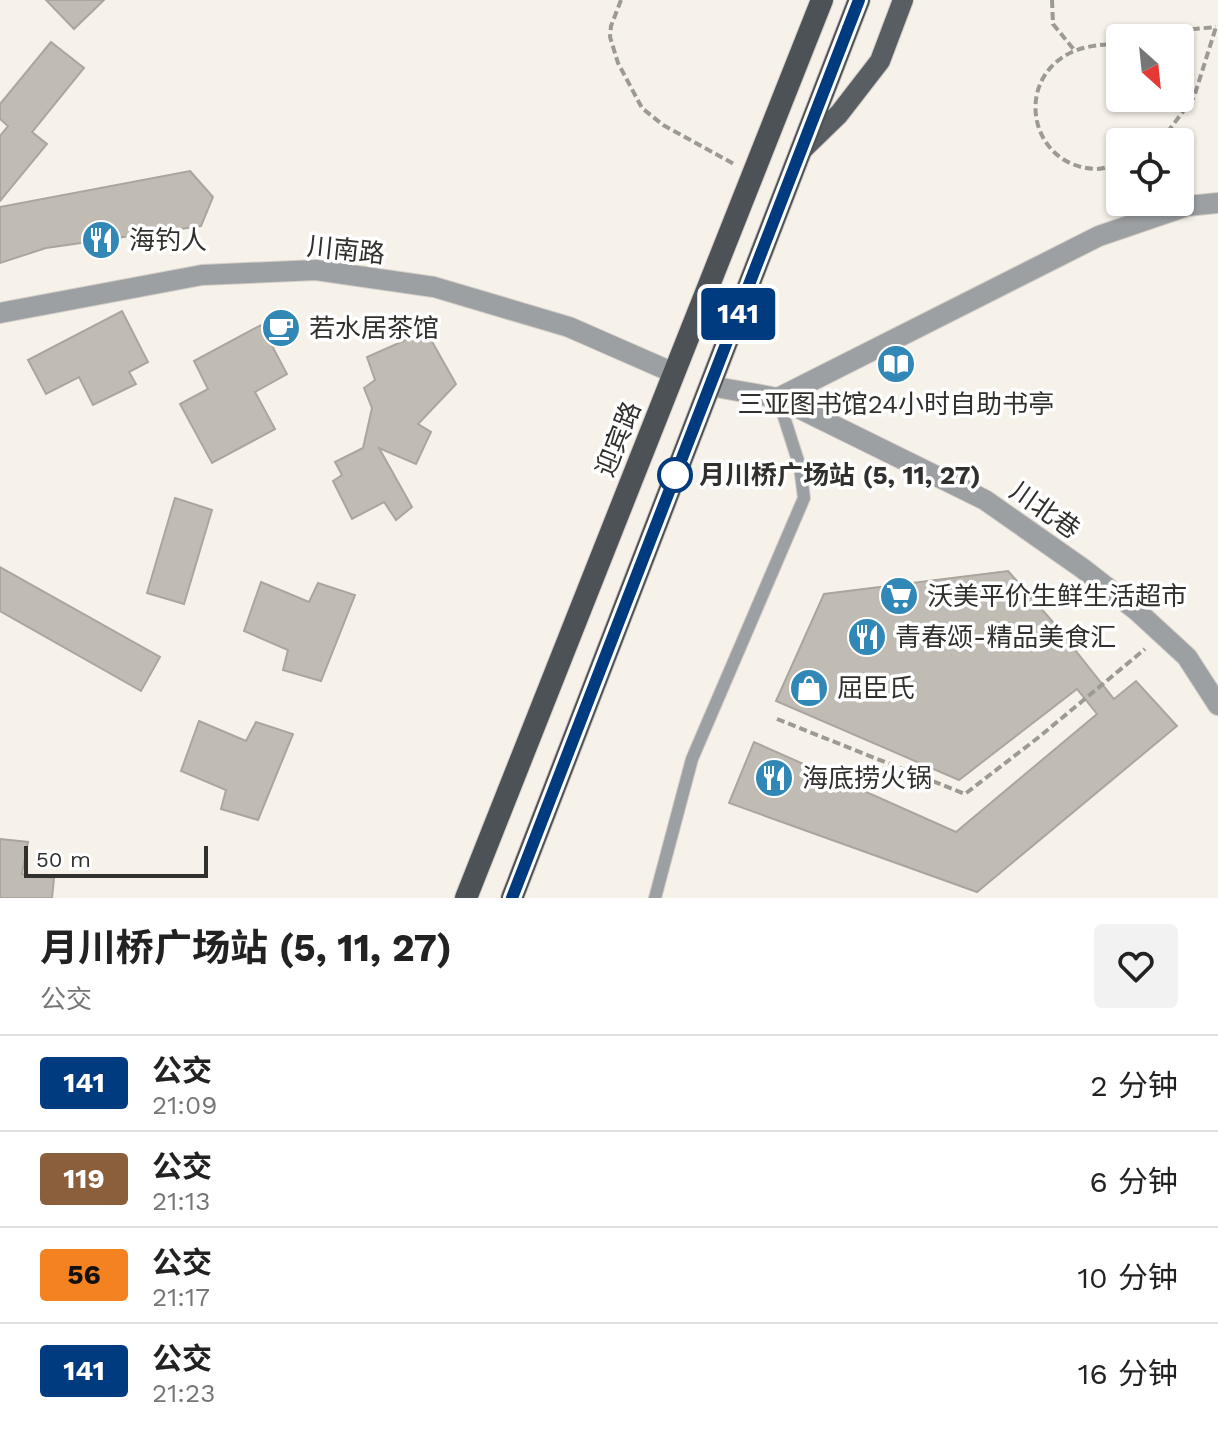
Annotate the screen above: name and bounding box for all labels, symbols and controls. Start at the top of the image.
north arrow [1106,24,1194,112]
map controls [1106,24,1194,216]
button: locate [1106,128,1194,216]
restaurant icon: 海钓人 [80,219,122,261]
place label: 海钓人 [129,225,207,255]
street label: 川南路 [306,231,386,269]
line badge: 141 [692,288,784,340]
text: 141 [717,297,759,330]
cafe icon: 若水居茶馆 [260,307,302,349]
place label: 若水居茶馆 [309,313,439,343]
library icon: 三亚图书馆24小时自助书亭 [875,343,917,385]
place label: 三亚图书馆24小时自助书亭 [738,389,1054,419]
street label: 迎宾路 [589,397,647,481]
marker: 月川桥广场站 (5, 11, 27) [658,458,692,492]
place label: 月川桥广场站 (5, 11, 27) [699,460,981,490]
street label: 川北巷 [1004,475,1086,545]
supermarket icon: 沃美平价生鲜生活超市 [878,575,920,617]
place label: 沃美平价生鲜生活超市 [927,581,1187,611]
restaurant icon: 青春颂-精品美食汇 [846,616,888,658]
place label: 青春颂-精品美食汇 [895,622,1116,652]
shop icon: 屈臣氏 [788,667,830,709]
place label: 屈臣氏 [837,673,915,703]
restaurant icon: 海底捞火锅 [753,757,795,799]
place label: 海底捞火锅 [802,763,932,793]
scale bar [24,842,208,878]
text: 50 m [36,847,91,872]
button: heart [1094,924,1178,1008]
text: 月川桥广场站 (5, 11, 27) [40,926,452,970]
text: 公交 [40,984,92,1014]
text: 公交 [152,1053,212,1088]
text: 141 [63,1066,105,1099]
text: 2 分钟 [1090,1068,1178,1103]
text: 21:09 [152,1090,217,1120]
text: 公交 [152,1149,212,1184]
text: 119 [63,1162,105,1195]
text: 6 分钟 [1090,1164,1178,1199]
text: 21:13 [152,1186,210,1216]
text: 公交 [152,1245,212,1280]
text: 56 [67,1258,101,1291]
text: 10 分钟 [1077,1260,1178,1295]
text: 21:17 [152,1282,210,1312]
text: 公交 [152,1341,212,1376]
text: 141 [63,1354,105,1387]
text: 16 分钟 [1078,1356,1178,1391]
text: 21:23 [152,1378,215,1408]

